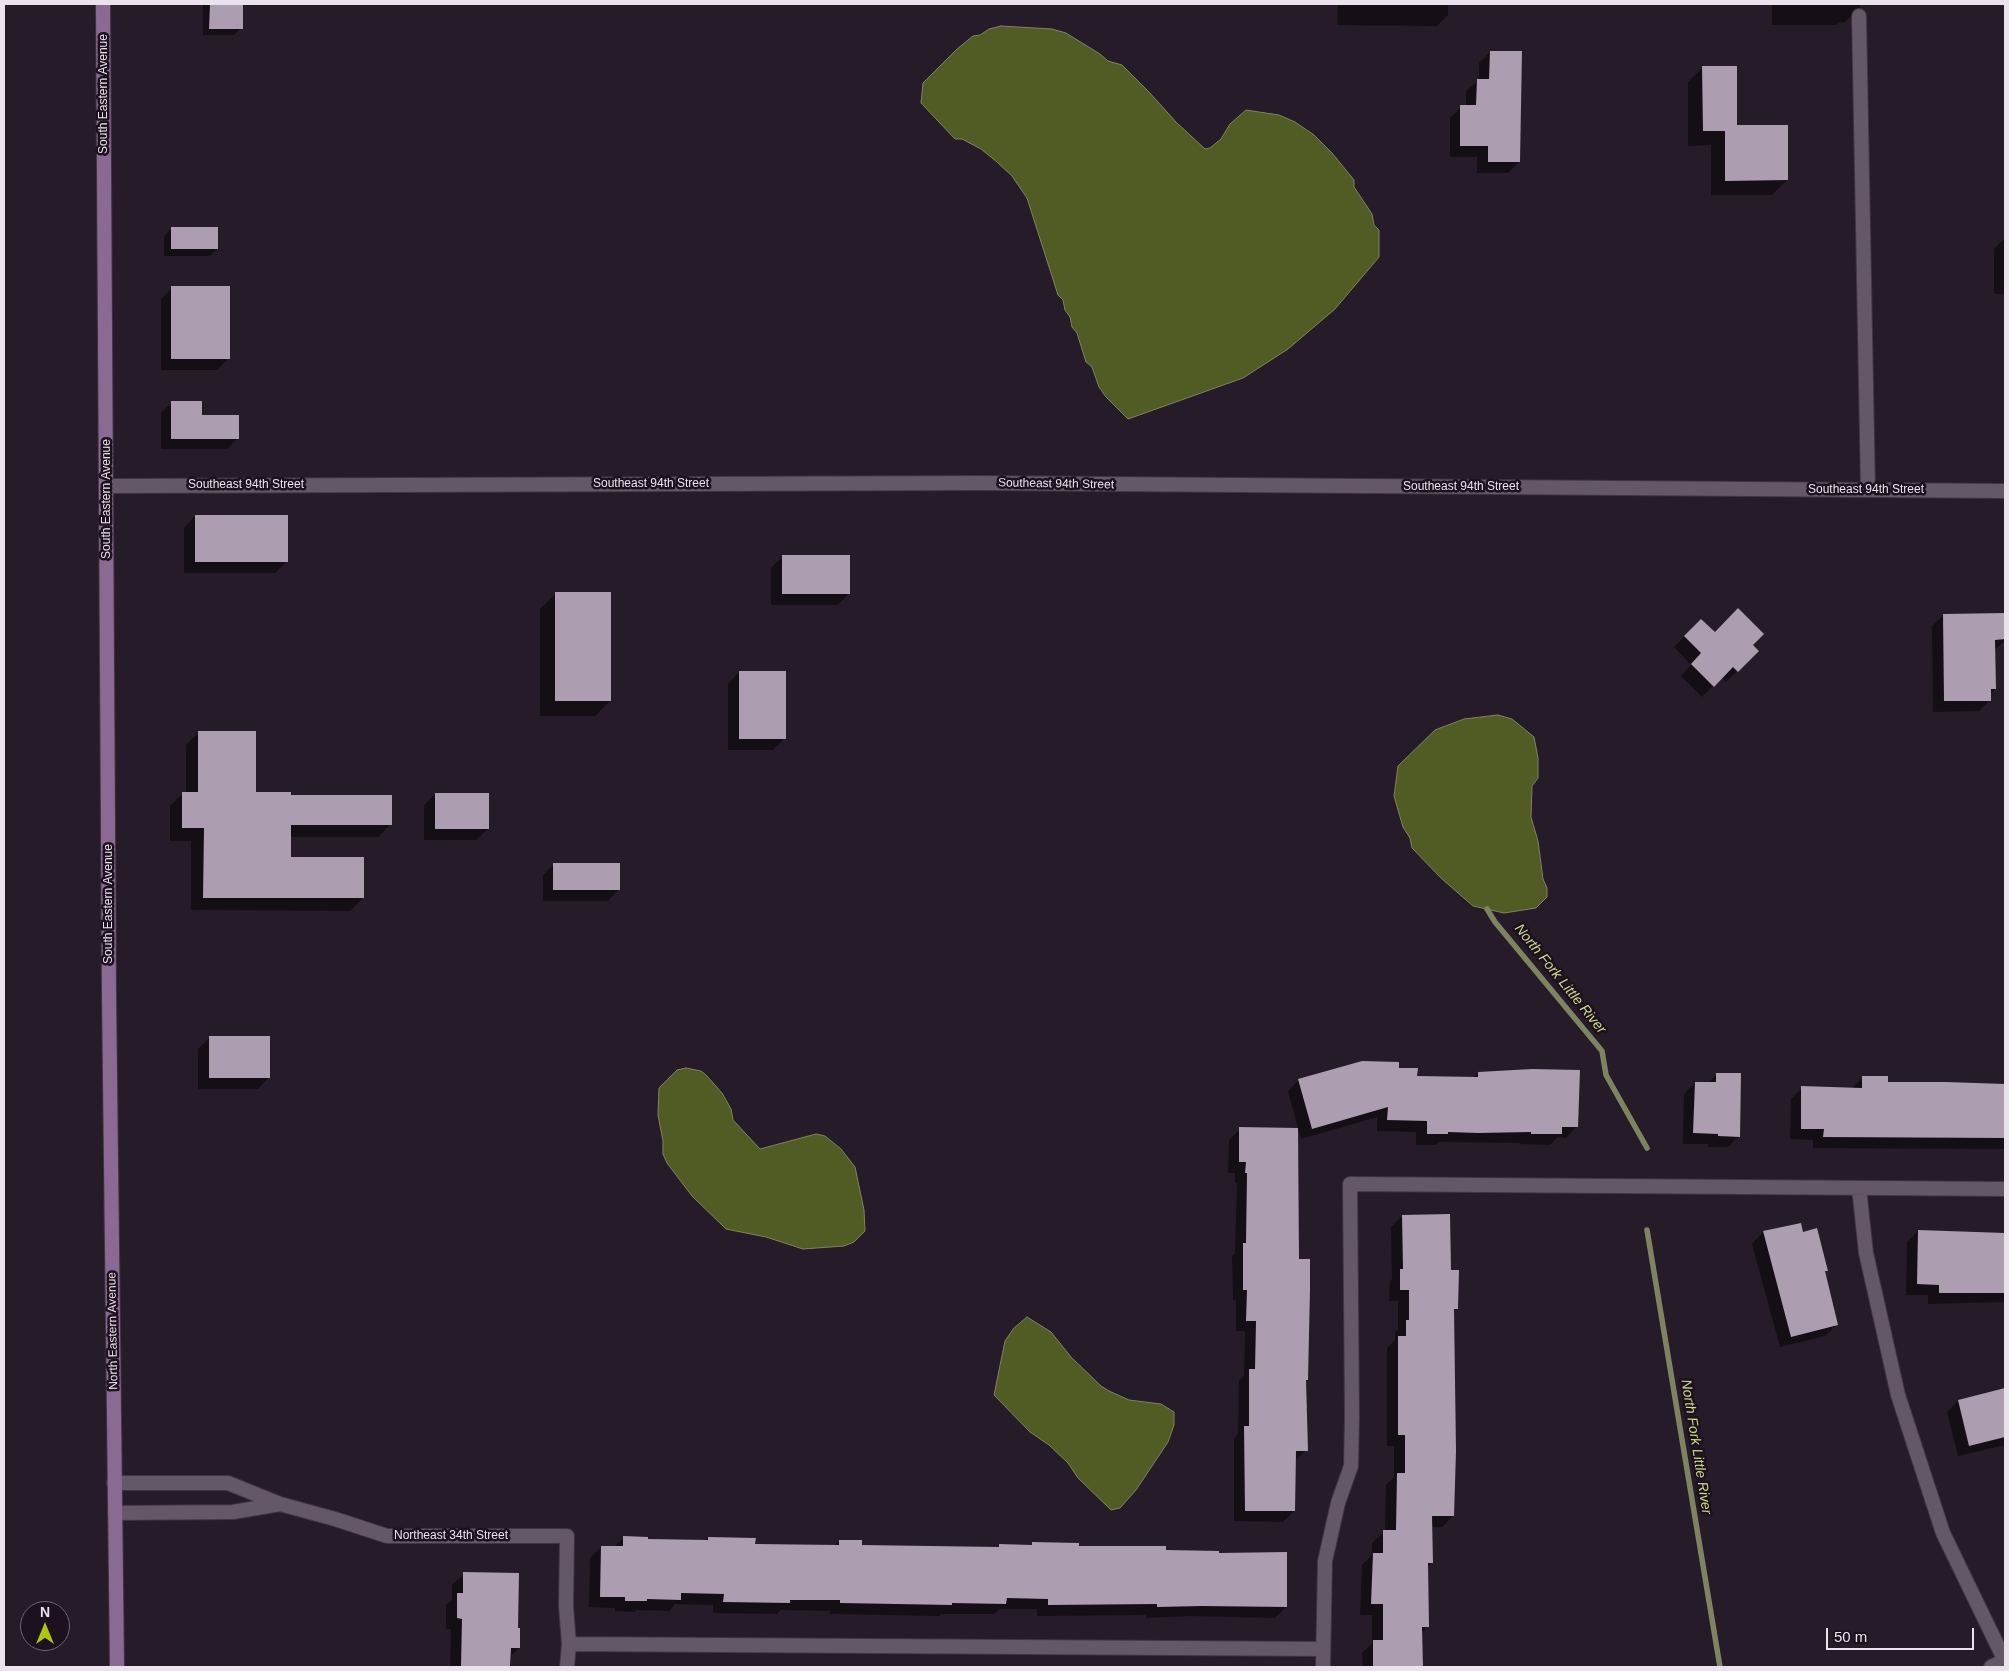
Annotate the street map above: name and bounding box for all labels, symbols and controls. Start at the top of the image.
street label: South Eastern Avenue [97,34,111,154]
street label: South Eastern Avenue [100,439,114,559]
street label: Southeast 94th Street [998,476,1114,492]
street label: Southeast 94th Street [593,477,709,491]
street label: Southeast 94th Street [188,478,304,492]
street label: Southeast 94th Street [1403,480,1519,494]
street label: Southeast 94th Street [1808,483,1924,497]
street label: South Eastern Avenue [102,844,116,964]
water label: North Fork Little River [1511,921,1609,1037]
street label: North Eastern Avenue [105,1272,121,1390]
water label: North Fork Little River [1677,1378,1715,1516]
street label: Northeast 34th Street [394,1529,508,1543]
north arrow [20,1601,70,1651]
text: N [40,1604,50,1620]
scale bar [1829,1618,1976,1650]
text: 50 m [1834,1628,1867,1645]

